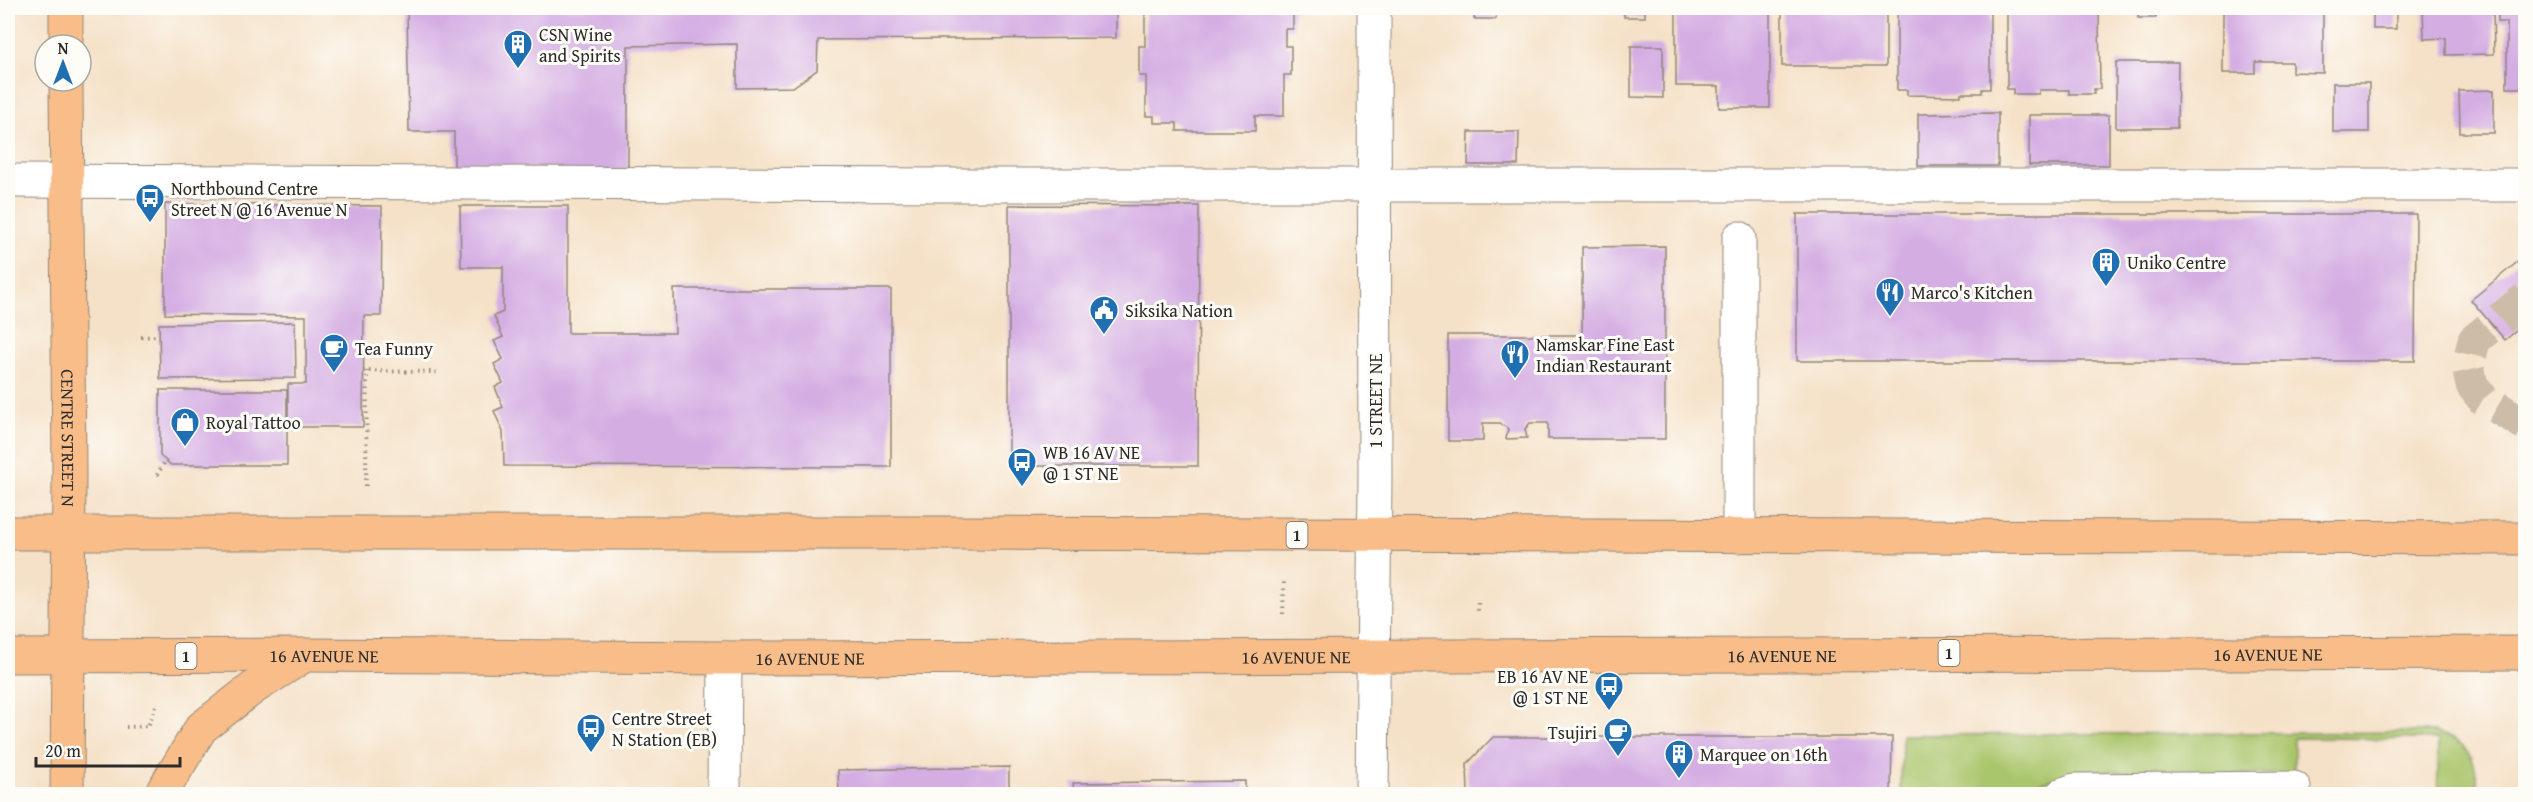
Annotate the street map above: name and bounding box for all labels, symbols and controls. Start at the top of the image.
place label: CSN Wine and Spirits [539,21,621,69]
building icon: CSN Wine and Spirits [502,28,534,70]
north arrow [33,33,93,93]
text: N [58,36,69,60]
place label: Northbound Centre Street N @ 16 Avenue N [171,175,348,223]
bus stop icon: Northbound Centre Street N @ 16 Avenue N [134,182,166,224]
building icon: Uniko Centre [2090,246,2122,288]
place label: Uniko Centre [2127,249,2226,276]
restaurant icon: Marco's Kitchen [1874,276,1906,318]
place label: Marco's Kitchen [1911,279,2033,306]
public building icon: Siksika Nation [1088,294,1120,336]
place label: Siksika Nation [1125,297,1233,324]
place label: Namskar Fine East Indian Restaurant [1536,331,1675,379]
cafe icon: Tea Funny [318,332,350,374]
place label: Tea Funny [355,335,433,362]
restaurant icon: Namskar Fine East Indian Restaurant [1499,338,1531,380]
street label: 1 STREET NE [1362,353,1389,449]
street label: CENTRE STREET N [55,369,83,507]
shop icon: Royal Tattoo [169,406,201,448]
place label: Royal Tattoo [206,409,301,436]
place label: WB 16 AV NE @ 1 ST NE [1043,439,1140,487]
bus stop icon: WB 16 AV NE @ 1 ST NE [1006,446,1038,488]
road number: 1 [1286,522,1308,548]
road number: 1 [1938,640,1960,666]
street label: 16 AVENUE NE [2213,640,2323,667]
street label: 16 AVENUE NE [269,641,379,669]
street label: 16 AVENUE NE [1727,641,1837,669]
road number: 1 [176,643,196,669]
street label: 16 AVENUE NE [1241,643,1351,670]
street label: 16 AVENUE NE [755,644,865,671]
place label: EB 16 AV NE @ 1 ST NE [1497,663,1588,711]
bus stop icon: EB 16 AV NE @ 1 ST NE [1593,670,1625,712]
place label: Centre Street N Station (EB) [612,705,717,753]
bus stop icon: Centre Street N Station (EB) [575,712,607,754]
cafe icon: Tsujiri [1602,716,1634,758]
place label: Tsujiri [1548,719,1597,746]
scale bar [36,730,180,768]
text: 20 m [45,737,81,764]
building icon: Marquee on 16th [1663,738,1695,780]
place label: Marquee on 16th [1700,741,1828,768]

